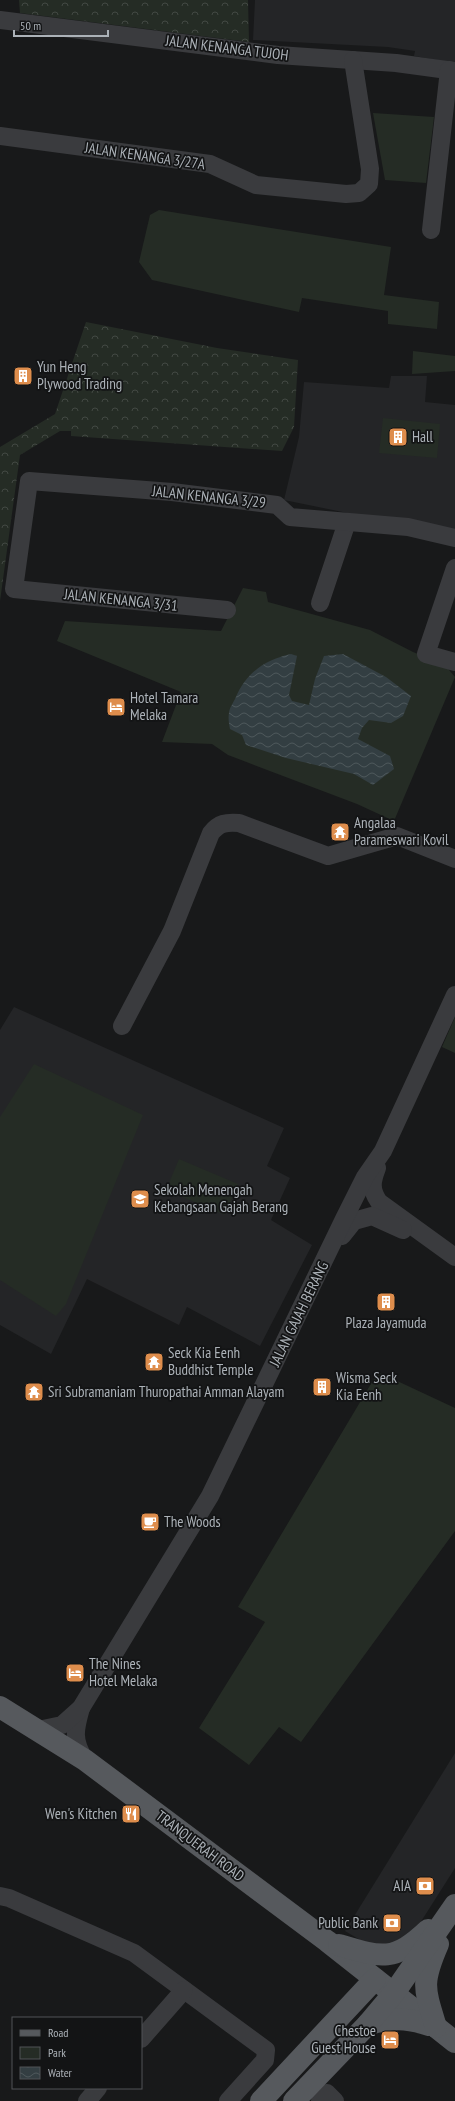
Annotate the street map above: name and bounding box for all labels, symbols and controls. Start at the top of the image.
scale bar [14,12,108,38]
text: 50 m [20,18,41,33]
street label: JALAN KENANGA TUJOH [164,30,290,64]
street label: JALAN KENANGA 3/27A [83,138,207,173]
place label: Yun Heng Plywood Trading [37,357,122,393]
building icon: Yun Heng Plywood Trading [12,365,34,387]
building icon: Hall [387,426,409,448]
place label: Hall [412,427,434,446]
street label: JALAN KENANGA 3/29 [150,481,267,512]
street label: JALAN KENANGA 3/31 [62,584,179,615]
place label: Hotel Tamara Melaka [130,688,198,724]
hotel icon: Hotel Tamara Melaka [105,696,127,718]
place label: Angalaa Parameswari Kovil [354,813,449,849]
temple icon: Angalaa Parameswari Kovil [329,821,351,843]
place label: Sekolah Menengah Kebangsaan Gajah Berang [154,1180,288,1216]
school or university icon: Sekolah Menengah Kebangsaan Gajah Berang [129,1188,151,1210]
street label: JALAN GAJAH BERANG [264,1258,332,1370]
building icon: Plaza Jayamuda [375,1291,397,1313]
place label: Plaza Jayamuda [346,1313,426,1332]
place label: Seck Kia Eenh Buddhist Temple [168,1343,254,1379]
temple icon: Seck Kia Eenh Buddhist Temple [143,1351,165,1373]
place label: Wisma Seck Kia Eenh [336,1368,397,1404]
building icon: Wisma Seck Kia Eenh [311,1376,333,1398]
temple icon: Sri Subramaniam Thuropathai Amman Alayam [23,1381,45,1403]
place label: Sri Subramaniam Thuropathai Amman Alayam [48,1382,284,1401]
cafe icon: The Woods [139,1511,161,1533]
place label: The Woods [164,1512,221,1531]
place label: The Nines Hotel Melaka [89,1654,157,1690]
hotel icon: The Nines Hotel Melaka [64,1662,86,1684]
restaurant icon: Wen's Kitchen [120,1803,142,1825]
place label: Wen's Kitchen [45,1804,117,1823]
street label: TRANQUERAH ROAD [152,1806,248,1885]
bank icon: AIA [414,1875,436,1897]
place label: AIA [393,1876,412,1895]
bank icon: Public Bank [381,1912,403,1934]
place label: Public Bank [318,1913,378,1932]
legend [12,2017,142,2089]
place label: Chestoe Guest House [311,2021,376,2057]
text: Road [48,2025,68,2040]
hotel icon: Chestoe Guest House [379,2029,401,2051]
text: Park [48,2045,66,2060]
text: Water [48,2065,73,2080]

